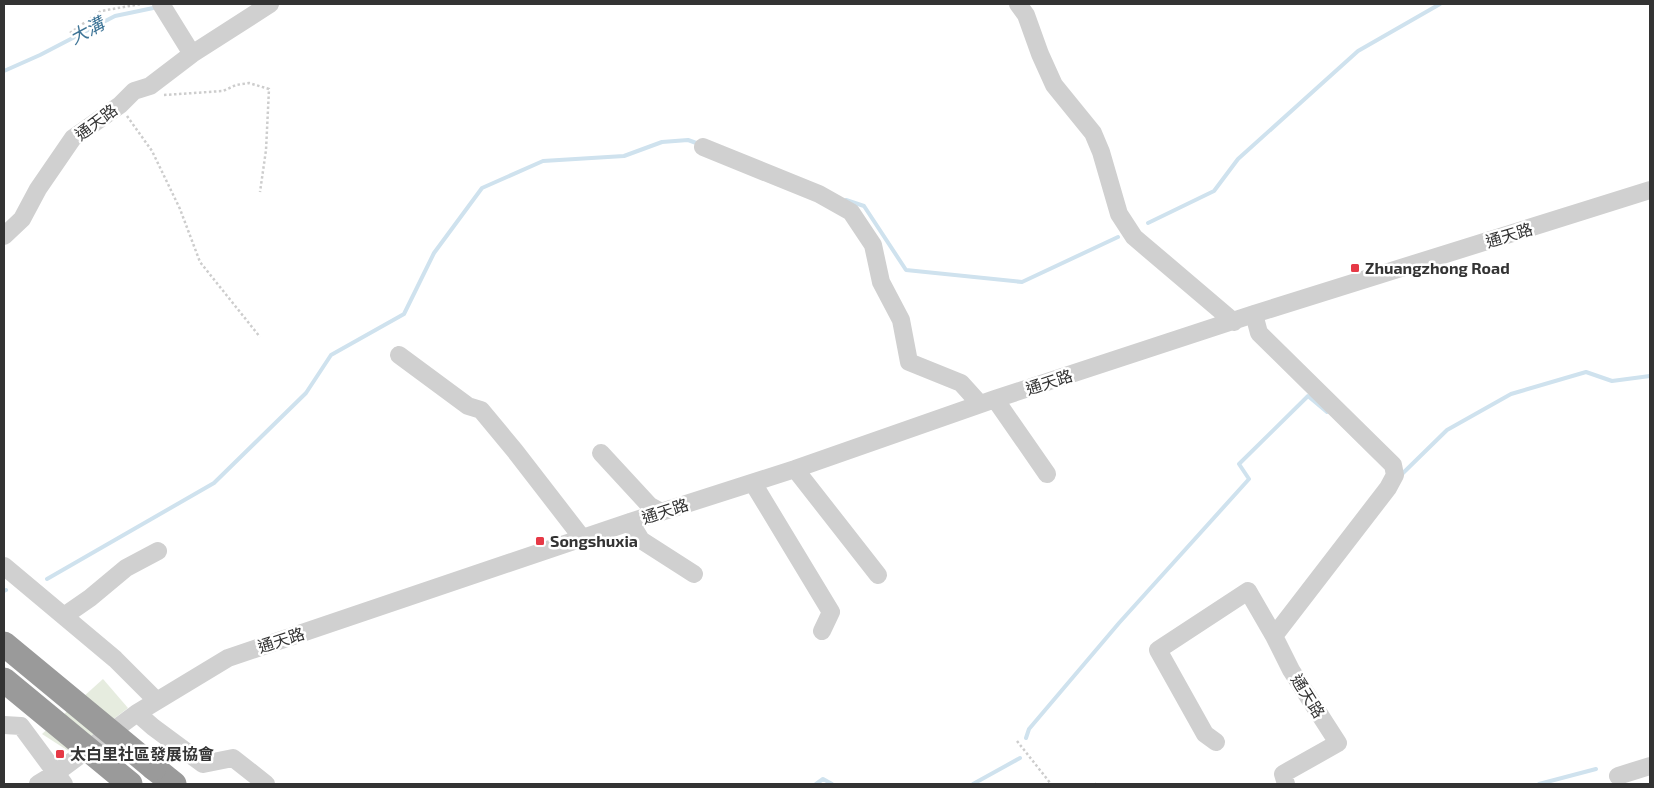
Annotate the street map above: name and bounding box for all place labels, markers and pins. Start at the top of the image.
place label: Zhuangzhong Road [1365,258,1510,277]
marker: Zhuangzhong Road [1349,262,1361,274]
place label: Songshuxia [550,531,638,550]
marker: Songshuxia [534,535,546,547]
place label: 太白里社區發展協會 [70,744,214,763]
marker: 太白里社區發展協會 [54,748,66,760]

